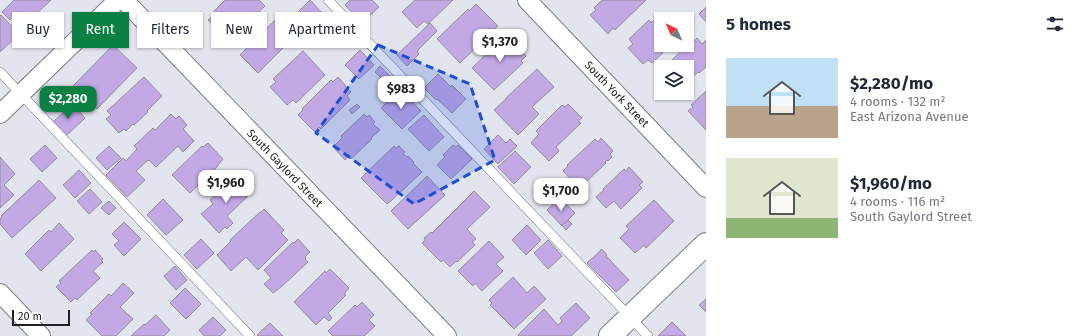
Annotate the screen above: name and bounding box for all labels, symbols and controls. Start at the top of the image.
chip: Buy [12,12,64,48]
chip: Rent [72,12,129,48]
chip: Filters [137,12,203,48]
chip: New [211,12,267,48]
chip: Apartment [275,12,370,48]
north arrow [654,12,694,52]
map controls [654,12,694,100]
icon: filters [1044,13,1066,35]
text: 5 homes [726,14,791,35]
pin: $1,370 [467,29,533,63]
text: $1,370 [482,34,518,49]
street label: South York Street [582,59,651,130]
button: layers [654,60,694,100]
text: $2,280/mo [850,73,933,94]
icon: home [758,74,806,122]
pin: $983 [377,76,425,110]
text: $983 [387,81,415,96]
pin: $2,280 [35,86,101,120]
text: $2,280 [49,91,87,106]
text: 4 rooms · 132 m² [850,94,946,109]
text: East Arizona Avenue [850,109,969,124]
street label: South Gaylord Street [244,127,325,210]
pin: $1,960 [193,170,259,204]
text: $1,960/mo [850,173,932,194]
icon: home [758,174,806,222]
text: $1,960 [207,175,245,190]
pin: $1,700 [528,178,594,212]
text: $1,700 [543,183,579,198]
text: 4 rooms · 116 m² [850,194,945,209]
text: South Gaylord Street [850,209,972,224]
scale bar [12,308,70,327]
text: 20 m [18,310,42,323]

